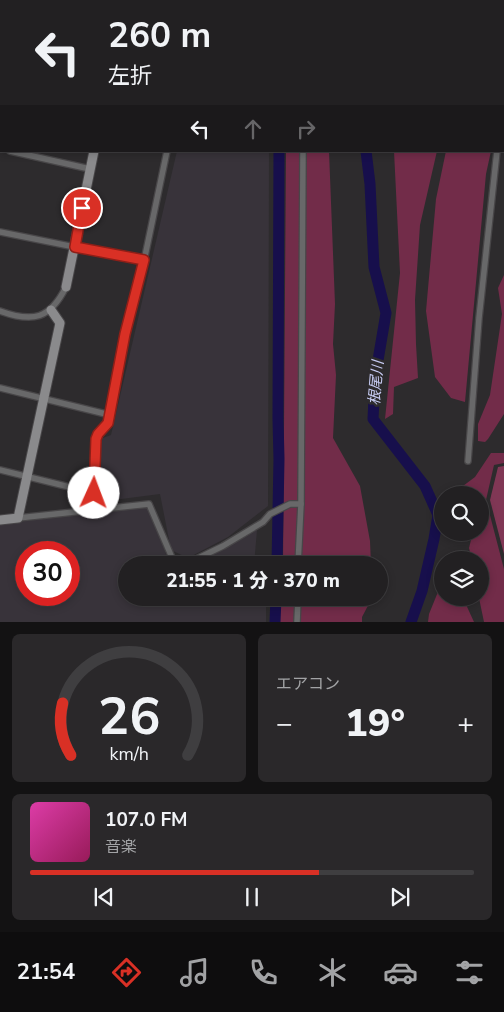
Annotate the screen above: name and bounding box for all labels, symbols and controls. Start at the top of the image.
text: 260 m [108,12,211,59]
icon: left [25,20,90,85]
text: 左折 [108,61,152,91]
icon: left [186,115,214,143]
icon: ahead [239,115,267,143]
icon: right [292,115,320,143]
pin [61,187,103,229]
icon: arrive [68,194,96,222]
water label: 根尾川 [364,358,388,406]
position arrow [67,466,119,518]
map controls [434,486,489,606]
button: search [434,486,489,541]
speed limit sign: 30 [15,541,80,606]
button: layers [434,551,489,606]
text: 21:55 · 1 分 · 370 m [166,568,340,594]
text: エアコン [276,673,340,695]
text: 26 [98,681,160,752]
text: 19° [345,698,405,749]
text: − [276,705,293,743]
text: + [457,705,474,743]
text: km/h [109,742,149,766]
text: 107.0 FM [105,807,188,833]
text: 音楽 [105,836,137,858]
icon: previous [90,883,118,911]
icon: pause [238,883,266,911]
icon: next [386,883,414,911]
icon: directions [109,955,144,990]
icon: music [177,955,212,990]
icon: phone [246,955,281,990]
icon: climate [315,955,350,990]
icon: car [383,955,418,990]
icon: filters [452,955,487,990]
text: 21:54 [17,957,75,987]

